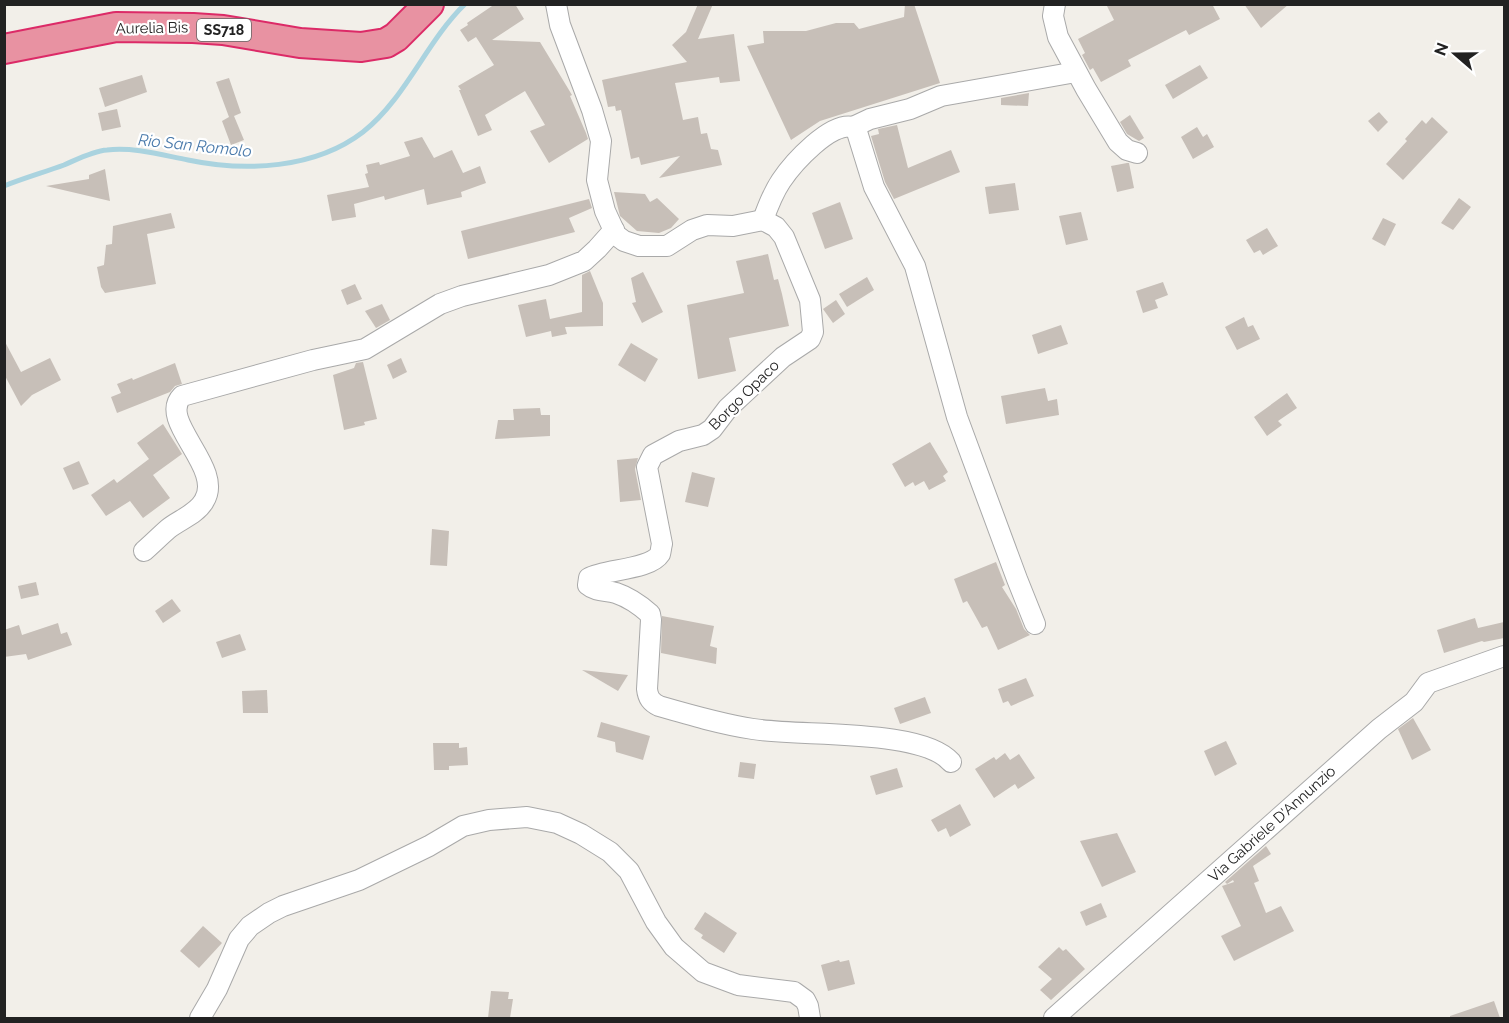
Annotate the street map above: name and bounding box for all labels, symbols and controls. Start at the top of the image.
street label: Aurelia Bis [116,18,188,38]
road number: SS718 [197,19,251,41]
north arrow [1425,24,1485,84]
text: N [1430,40,1452,58]
water label: Rio San Romolo [137,130,253,161]
street label: Borgo Opaco [705,356,783,434]
street label: Via Gabriele D'Annunzio [1205,762,1339,886]

